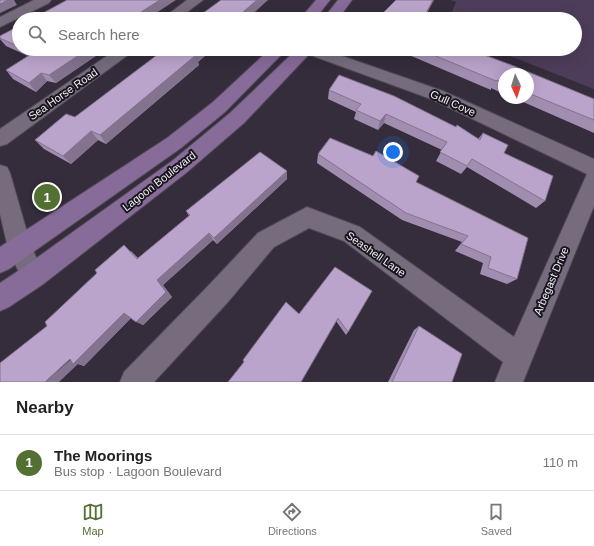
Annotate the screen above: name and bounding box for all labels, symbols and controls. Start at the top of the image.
search box [12,12,582,56]
icon: search [26,23,48,45]
text: Search here [58,26,140,43]
street label: Sea Horse Road [26,66,100,122]
north arrow [498,68,534,104]
street label: Gull Cove [428,88,478,118]
your location [383,142,403,162]
street label: Lagoon Boulevard [120,149,198,213]
pin: 1 [34,182,60,212]
street label: Seashell Lane [344,229,408,279]
street label: Arbegast Drive [531,245,571,317]
text: Nearby [16,398,74,417]
text: The Moorings [54,447,152,464]
text: 1 [25,455,33,470]
text: 110 m [543,455,578,470]
text: Bus stop · Lagoon Boulevard [54,464,222,479]
tab: Map [82,501,104,537]
tab: Directions [268,501,317,537]
tab: Saved [481,501,512,537]

